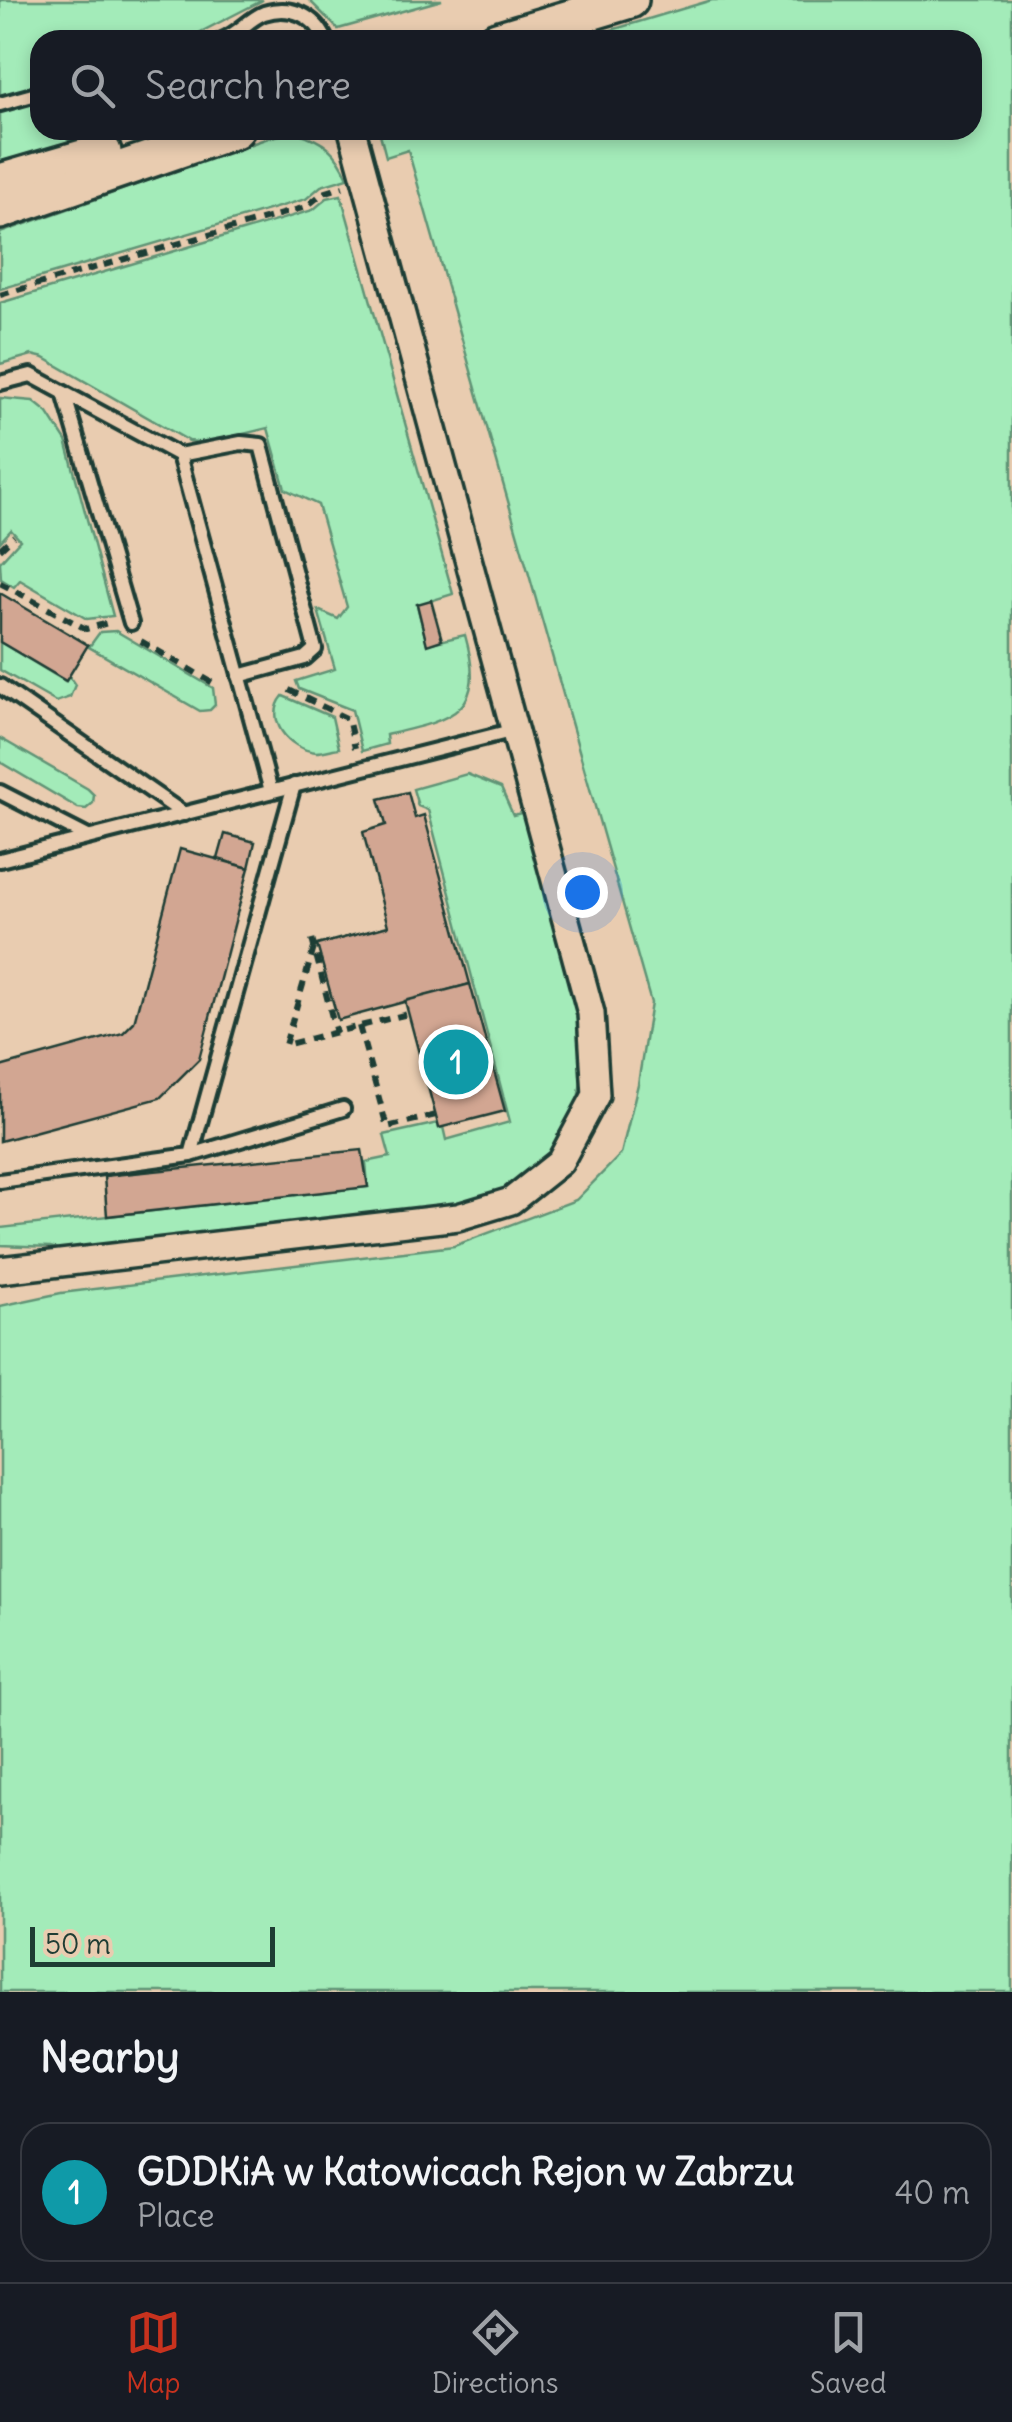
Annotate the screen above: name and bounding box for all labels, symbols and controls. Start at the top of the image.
search box [30,30,982,140]
icon: search [65,58,120,113]
text: Search here [145,62,351,109]
your location [557,867,608,918]
pin: 1 [424,1024,488,1100]
scale bar [30,1922,275,1966]
text: 50 m [45,1926,111,1962]
text: Nearby [40,2031,179,2083]
text: GDDKiA w Katowicach Rejon w Zabrzu [137,2148,794,2195]
text: 1 [68,2172,81,2213]
text: 40 m [895,2172,970,2213]
text: Place [137,2195,214,2236]
tab: Map [126,2305,181,2401]
tab: Directions [432,2305,558,2401]
tab: Saved [810,2305,886,2401]

